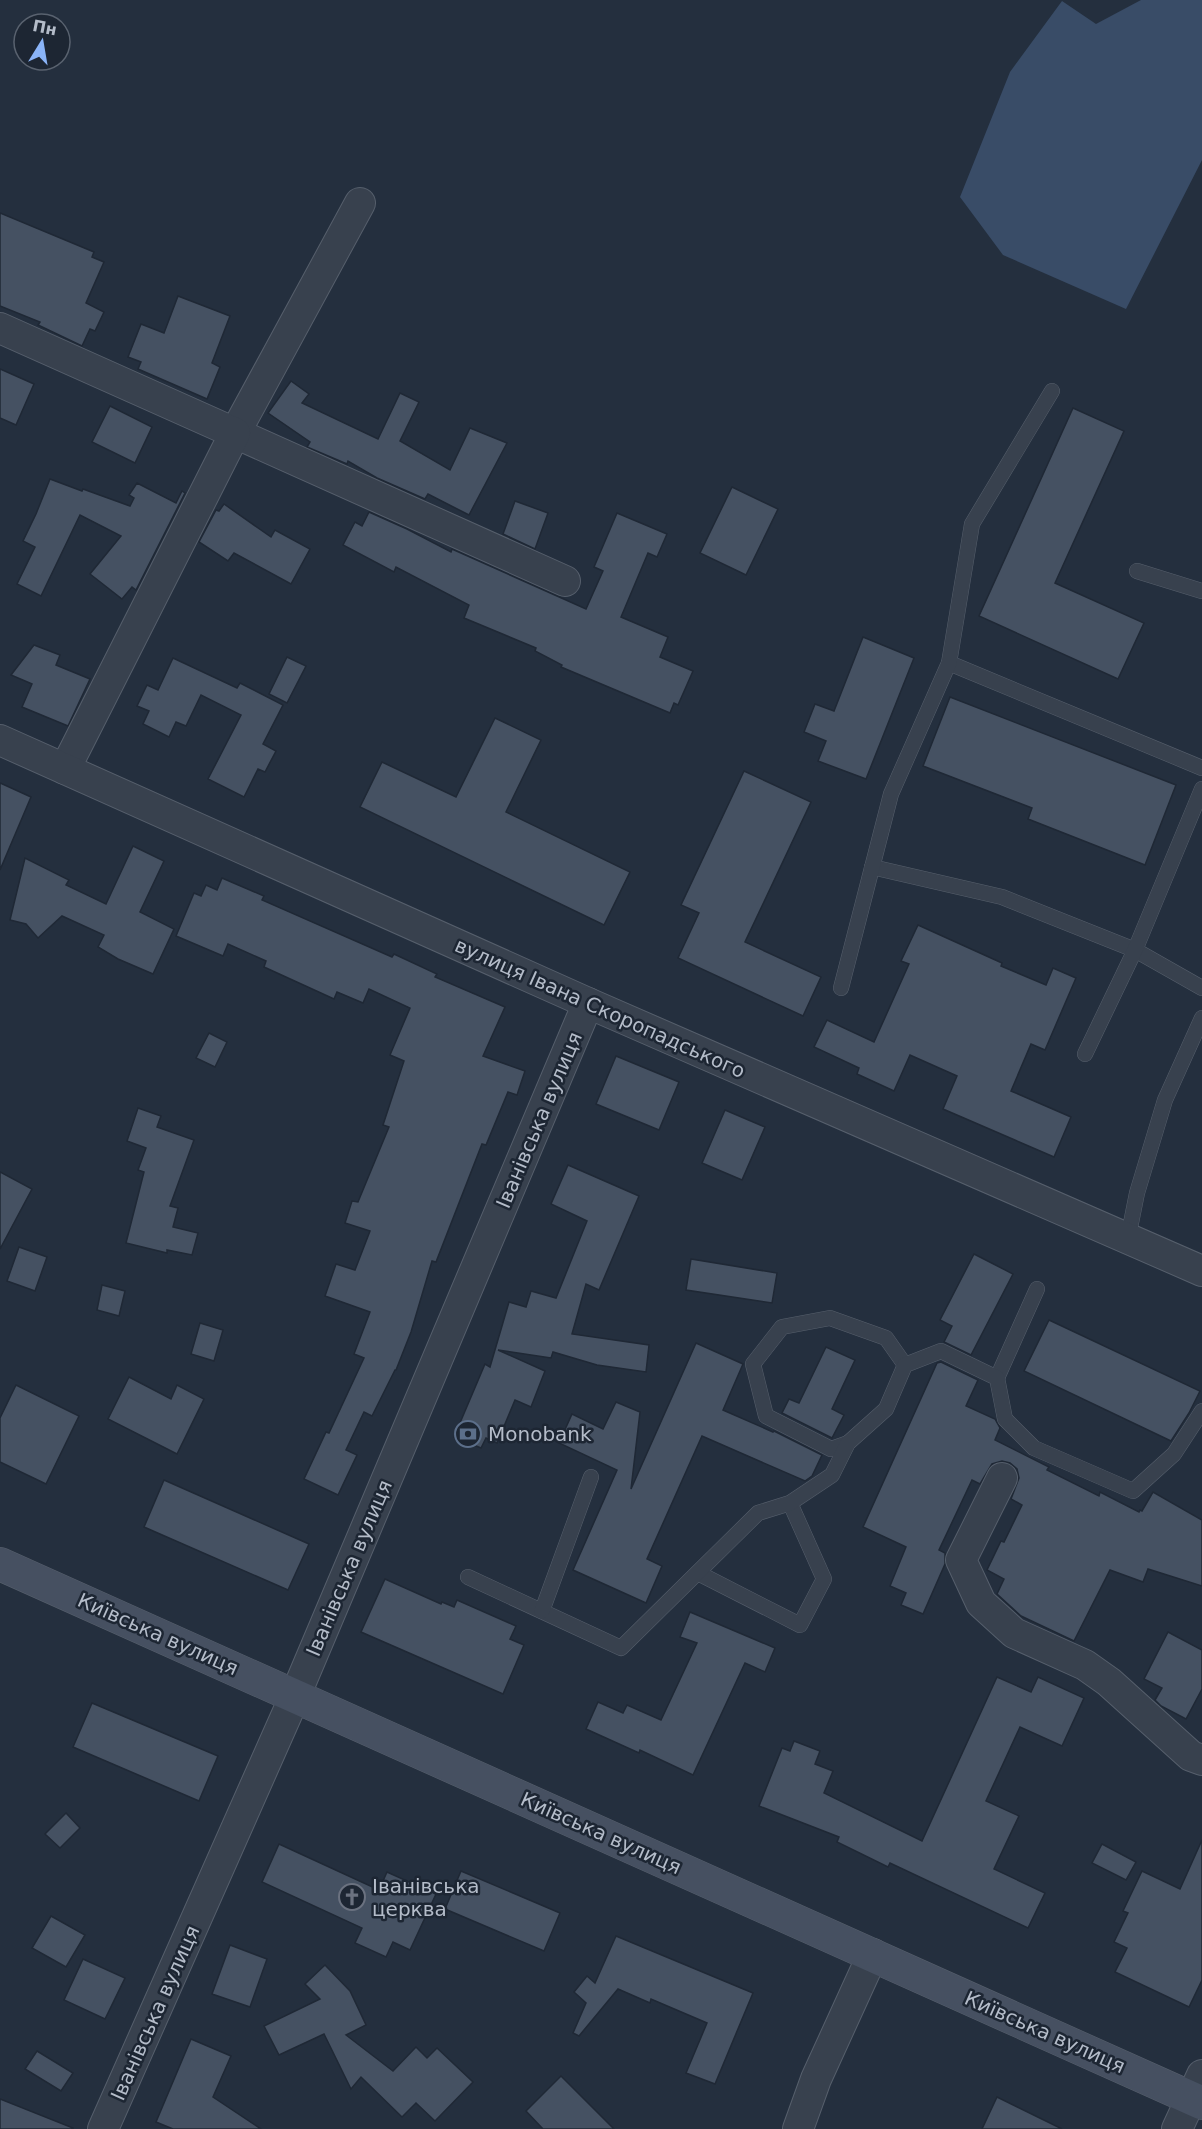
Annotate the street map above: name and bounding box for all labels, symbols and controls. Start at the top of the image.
north arrow [12,12,72,72]
text: Пн [31,16,59,39]
street label: вулиця Івана Скоропадського [451,933,749,1083]
street label: Іванівська вулиця [491,1028,587,1212]
bank icon: Monobank [453,1419,483,1449]
place label: Monobank [488,1422,592,1446]
street label: Іванівська вулиця [301,1476,397,1660]
street label: Київська вулиця [74,1588,242,1680]
street label: Київська вулиця [517,1787,685,1879]
place label: Іванівська церква [372,1874,479,1921]
church icon: Іванівська церква [337,1882,367,1912]
street label: Іванівська вулиця [106,1922,204,2104]
street label: Київська вулиця [961,1986,1129,2078]

